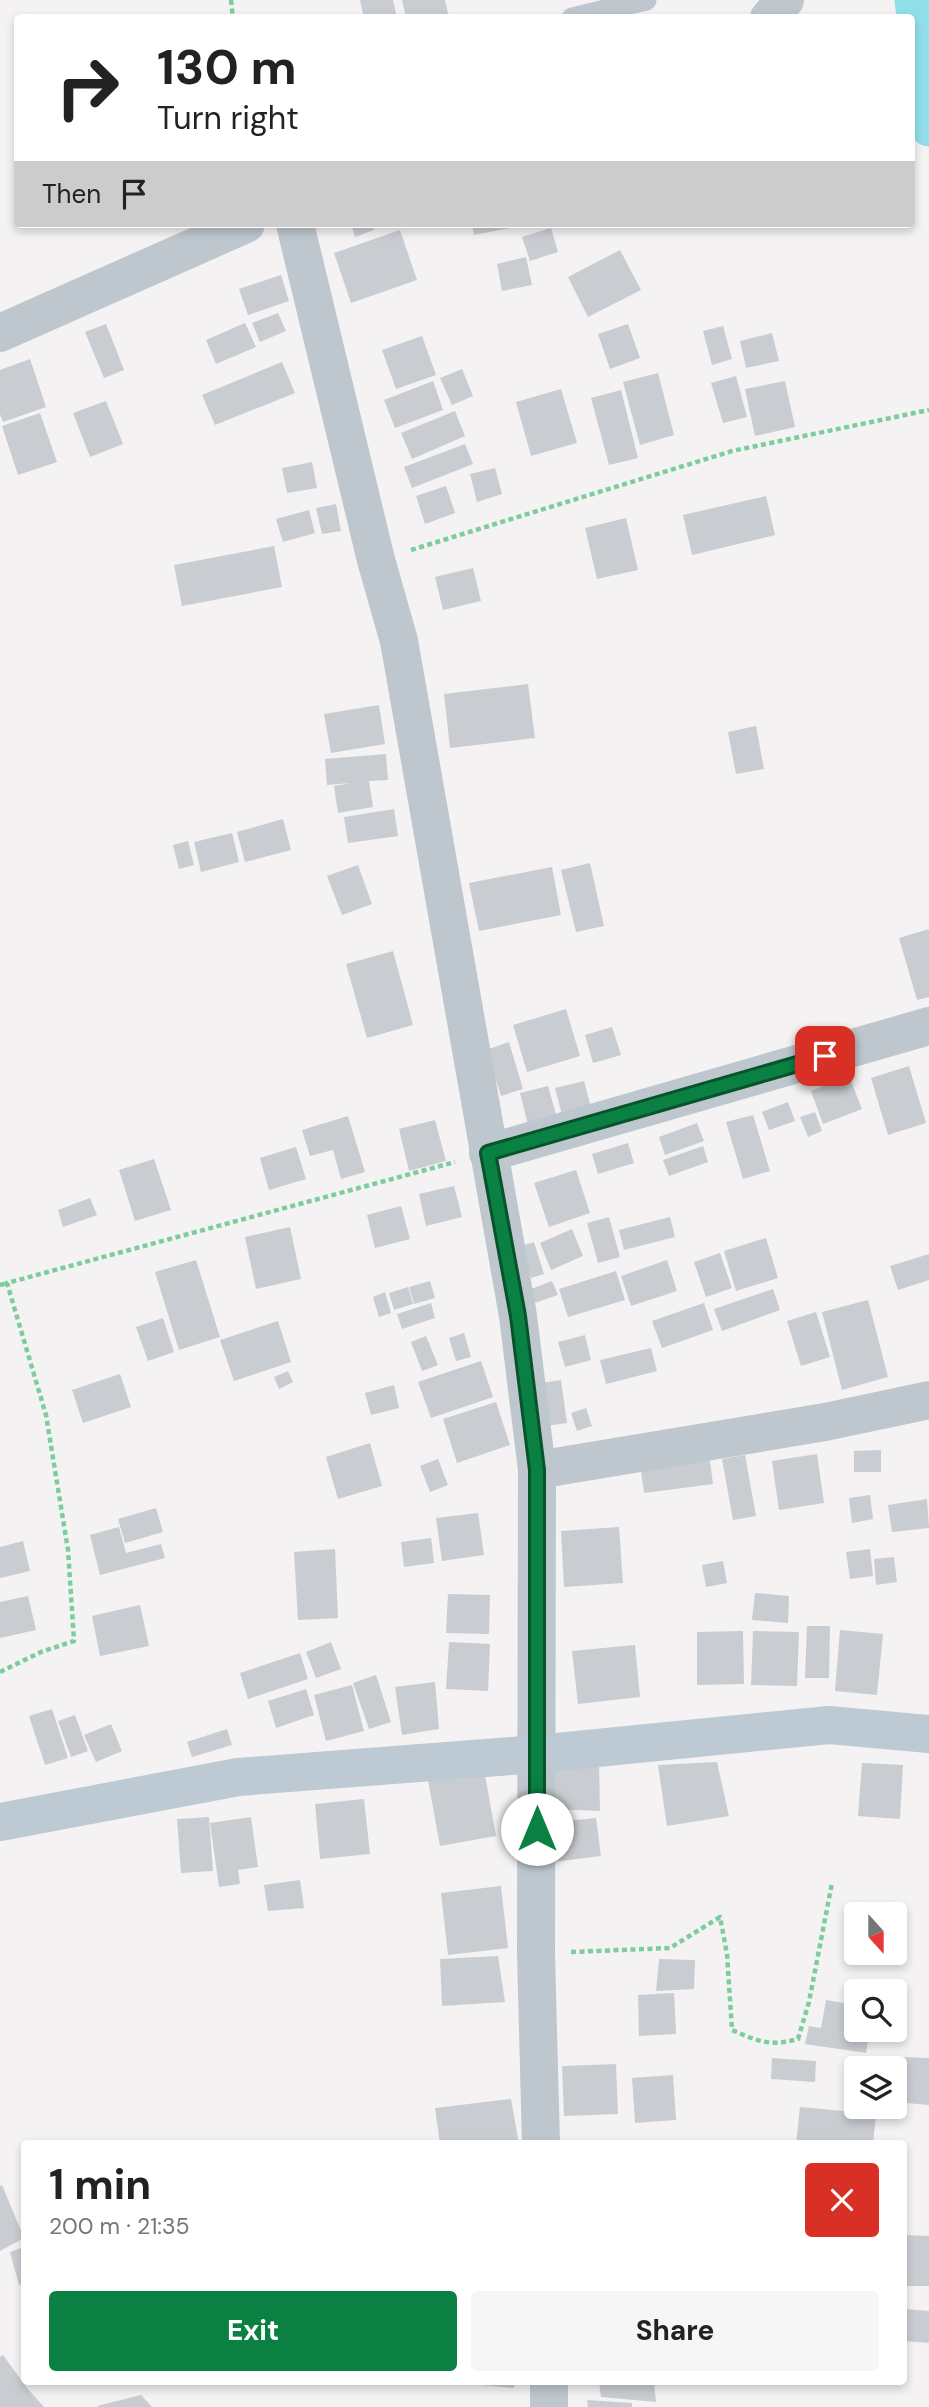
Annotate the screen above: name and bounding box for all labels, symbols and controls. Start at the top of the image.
text: 130 m [157,35,297,99]
icon: right [42,42,133,133]
text: Turn right [157,97,299,139]
icon: arrive [115,175,153,213]
text: Then [42,177,101,211]
pin [795,1026,855,1086]
icon: arrive [806,1037,844,1075]
position arrow [500,1792,574,1866]
north arrow [844,1902,906,1965]
map controls [844,1902,907,2119]
button: search [844,1979,907,2042]
button: layers [844,2056,907,2119]
text: 1 min [49,2157,151,2212]
button: close [805,2163,879,2237]
text: 200 m · 21:35 [49,2211,190,2241]
button: Exit [49,2291,457,2371]
button: Share [471,2291,879,2371]

